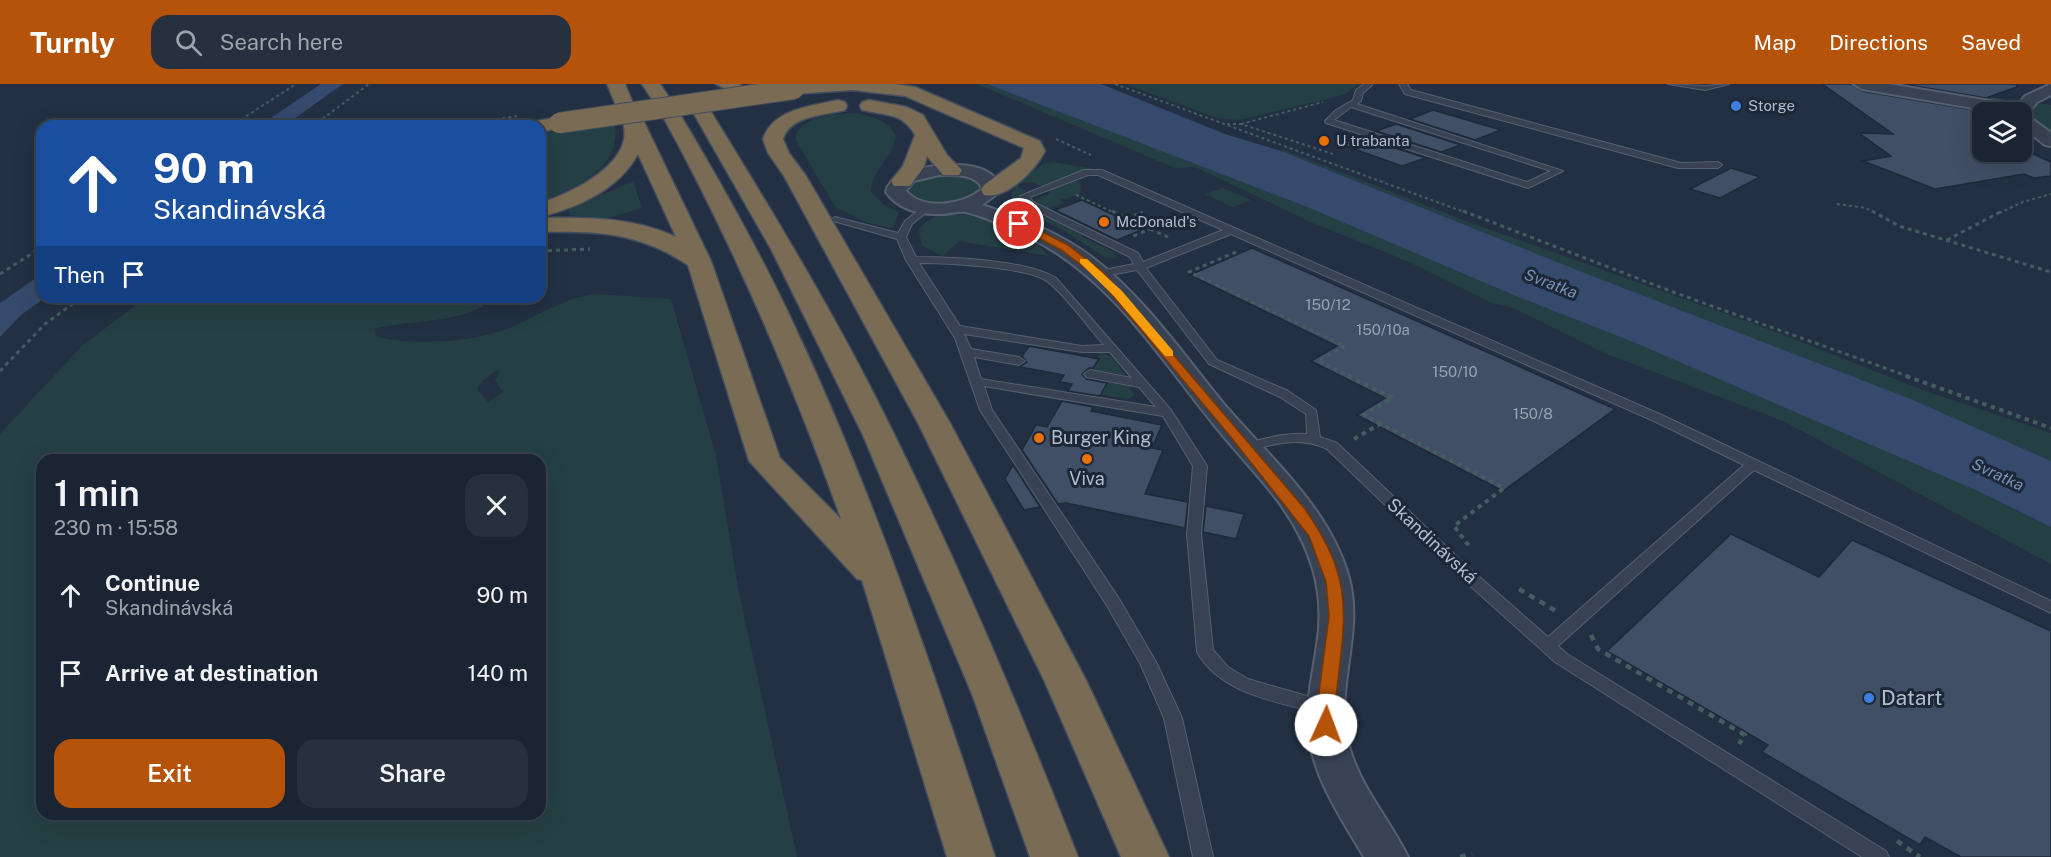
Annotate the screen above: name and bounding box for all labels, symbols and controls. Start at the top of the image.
search box [151,15,571,69]
text: Turnly [30,26,115,59]
icon: search [172,26,205,59]
text: Search here [220,29,343,55]
text: Map [1754,30,1796,55]
text: Directions [1829,30,1928,55]
text: Saved [1961,30,2021,55]
place label: Storge [1748,97,1795,114]
marker: Storge [1729,99,1743,113]
map controls [1972,102,2032,162]
button: layers [1972,102,2032,162]
place label: U trabanta [1336,132,1409,149]
marker: U trabanta [1317,134,1331,148]
text: 90 m [153,143,255,192]
icon: ahead [54,144,132,222]
text: Skandinávská [153,193,326,225]
pin [993,198,1044,249]
icon: arrive [1002,207,1035,240]
place label: McDonald's [1116,213,1196,230]
marker: McDonald's [1097,215,1111,229]
icon: arrive [117,258,150,291]
text: Then [54,262,105,288]
water label: Svratka [1522,265,1580,302]
house number: 150/12 [1305,296,1351,313]
house number: 150/10a [1356,321,1410,338]
house number: 150/10 [1432,363,1478,380]
house number: 150/8 [1513,405,1553,422]
place label: Burger King [1051,427,1151,448]
marker: Burger King [1032,431,1046,445]
marker: Viva [1080,452,1094,466]
water label: Svratka [1969,454,2027,495]
place label: Viva [1069,468,1105,489]
text: 1 min [54,472,140,514]
button: close [465,474,528,537]
street label: Skandinávská [1383,494,1482,588]
text: 230 m · 15:58 [54,516,178,540]
text: Continue [105,570,200,596]
icon: ahead [54,579,87,612]
text: 90 m [477,582,528,608]
text: Skandinávská [105,596,233,620]
icon: arrive [54,657,87,690]
text: Arrive at destination [105,660,318,686]
text: 140 m [467,660,528,686]
place label: Datart [1881,685,1943,710]
marker: Datart [1862,691,1876,705]
position arrow [1294,693,1358,757]
button: Exit [54,739,285,808]
button: Share [297,739,528,808]

